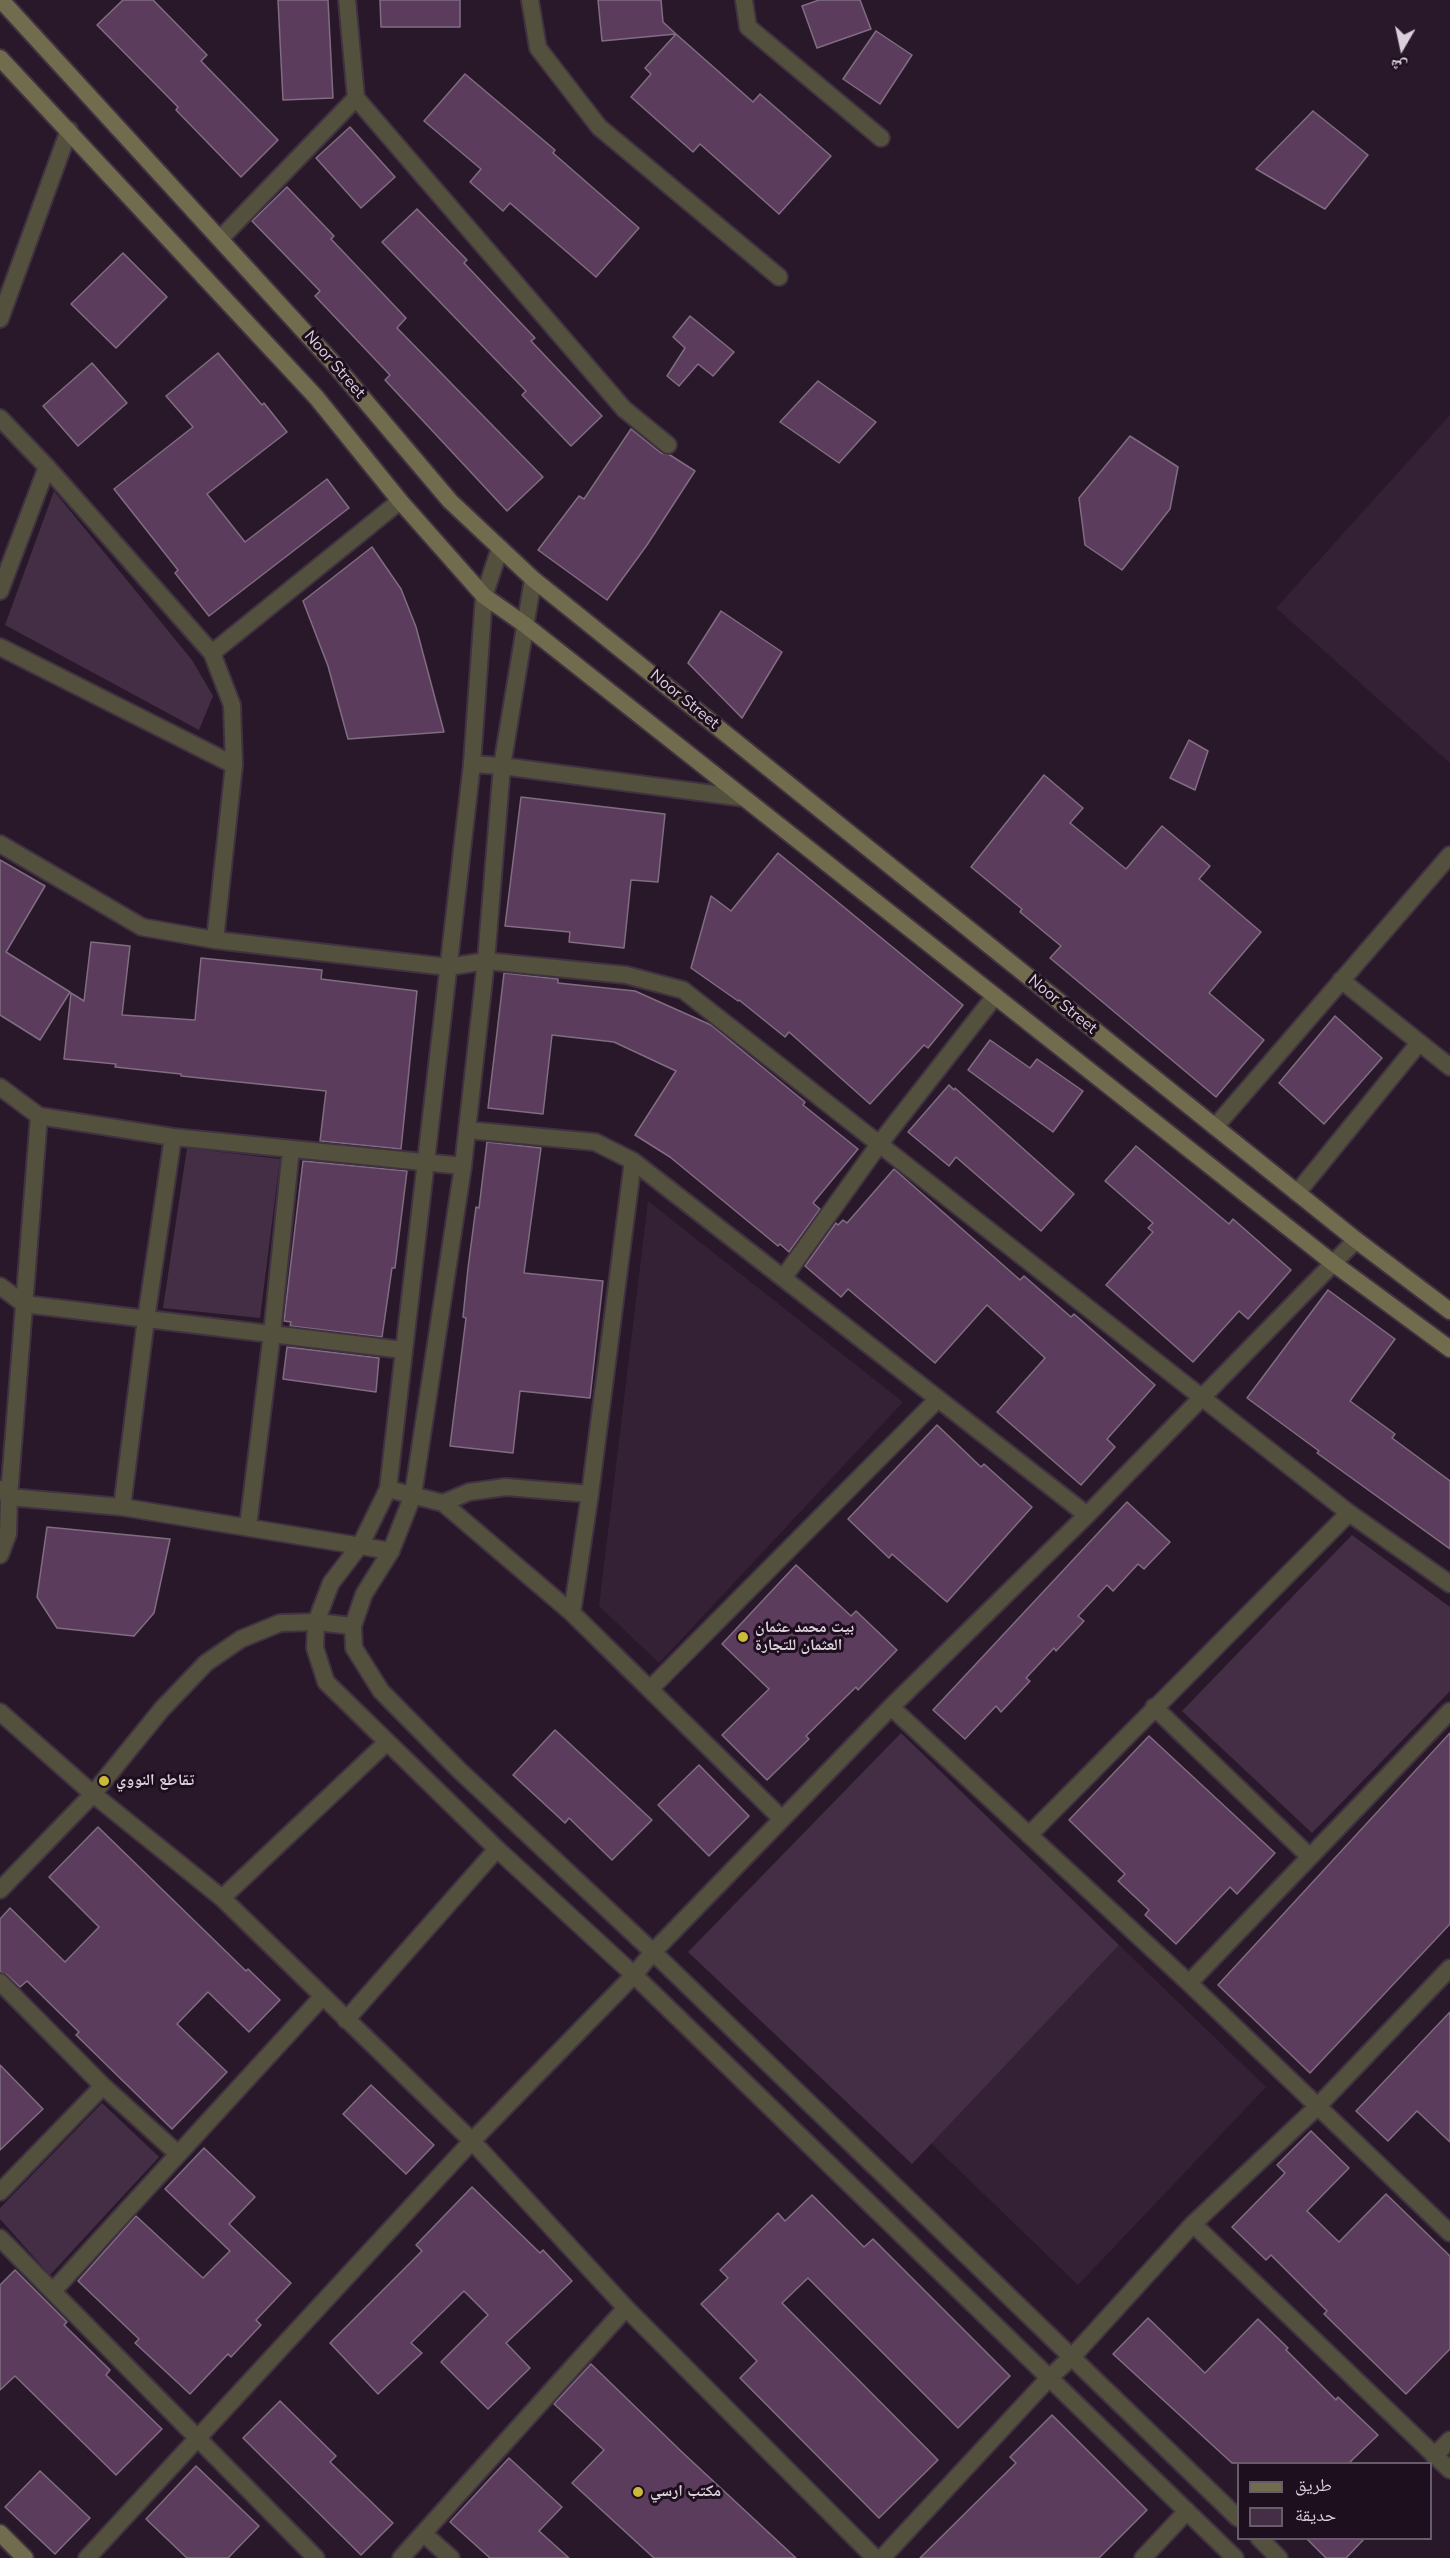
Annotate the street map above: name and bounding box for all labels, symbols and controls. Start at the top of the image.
north arrow [1372,18,1432,78]
text: ش [1389,54,1409,78]
street label: Noor Street [299,327,369,403]
street label: Noor Street [646,666,722,734]
street label: Noor Street [1024,971,1100,1039]
place label: بيت محمد عثمان العثمان للتجارة [755,1618,854,1656]
marker: بيت محمد عثمان العثمان للتجارة [736,1630,750,1644]
place label: تقاطع النووي [116,1771,194,1791]
marker: تقاطع النووي [97,1774,111,1788]
legend [1237,2462,1432,2540]
text: طريق [1295,2473,1332,2497]
place label: مكتب ارسي [650,2482,721,2502]
marker: مكتب ارسي [631,2485,645,2499]
text: حديقة [1295,2503,1336,2527]

